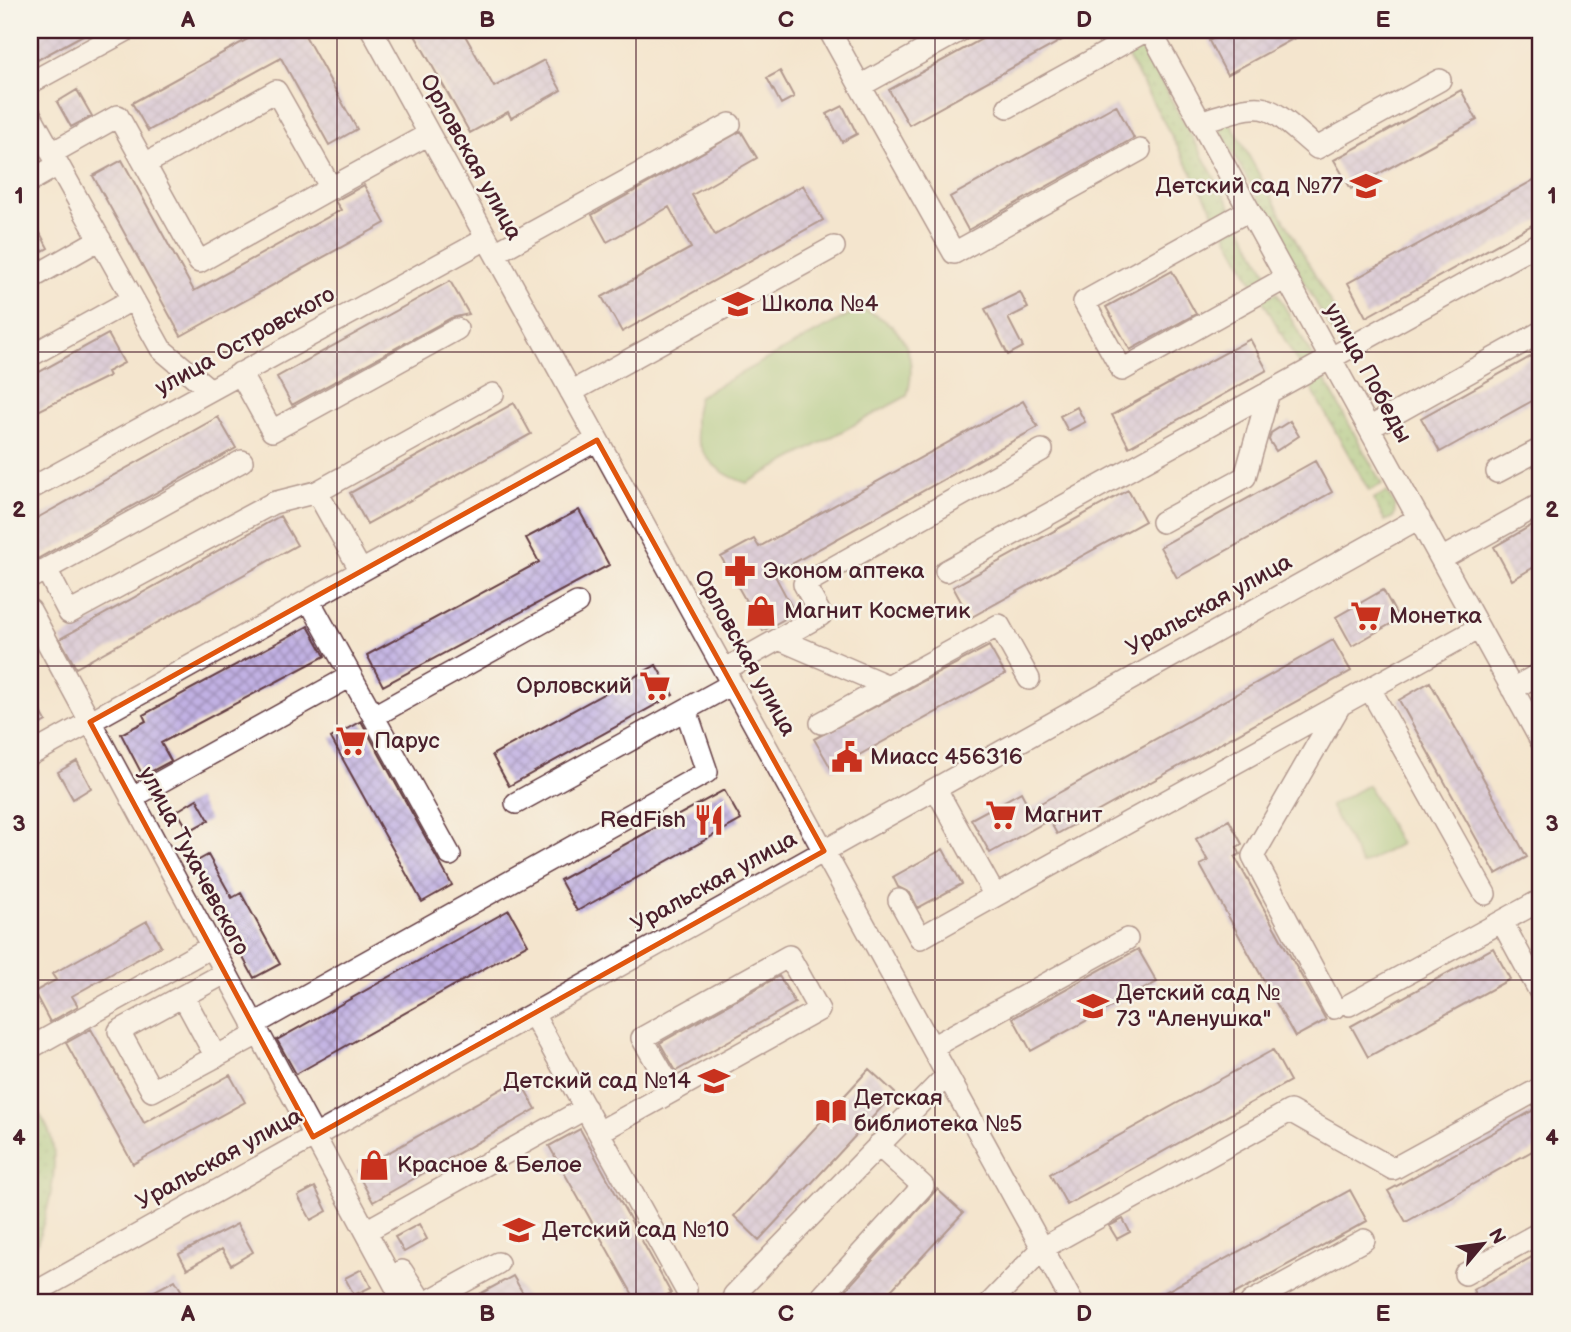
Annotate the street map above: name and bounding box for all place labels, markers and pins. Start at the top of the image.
school or university icon: Детский сад №77 [1349,169,1383,203]
place label: Детский сад №77 [1156,172,1344,200]
school or university icon: Школа №4 [721,287,755,321]
place label: Школа №4 [761,290,878,318]
pharmacy icon: Эконом аптека [723,554,757,588]
place label: Эконом аптека [763,557,925,585]
shop icon: Магнит Косметик [744,594,778,628]
place label: Магнит Косметик [784,597,971,625]
supermarket icon: Монетка [1349,599,1383,633]
place label: Монетка [1389,602,1483,630]
supermarket icon: Орловский [638,669,672,703]
place label: Орловский [516,672,632,700]
supermarket icon: Парус [334,724,368,758]
place label: Парус [374,727,440,755]
public building icon: Миасс 456316 [830,740,864,774]
place label: Миасс 456316 [870,743,1023,771]
supermarket icon: Магнит [984,798,1018,832]
place label: Магнит [1024,801,1103,829]
restaurant icon: RedFish [692,803,726,837]
place label: RedFish [600,806,686,834]
place label: Детский сад № 73 "Аленушка" [1116,979,1281,1033]
school or university icon: Детский сад № 73 "Аленушка" [1076,989,1110,1023]
school or university icon: Детский сад №14 [697,1064,731,1098]
place label: Детский сад №14 [503,1067,691,1095]
place label: Детская библиотека №5 [854,1084,1023,1138]
library icon: Детская библиотека №5 [814,1094,848,1128]
shop icon: Красное & Белое [357,1148,391,1182]
place label: Красное & Белое [397,1151,582,1179]
school or university icon: Детский сад №10 [502,1213,536,1247]
place label: Детский сад №10 [542,1216,729,1244]

